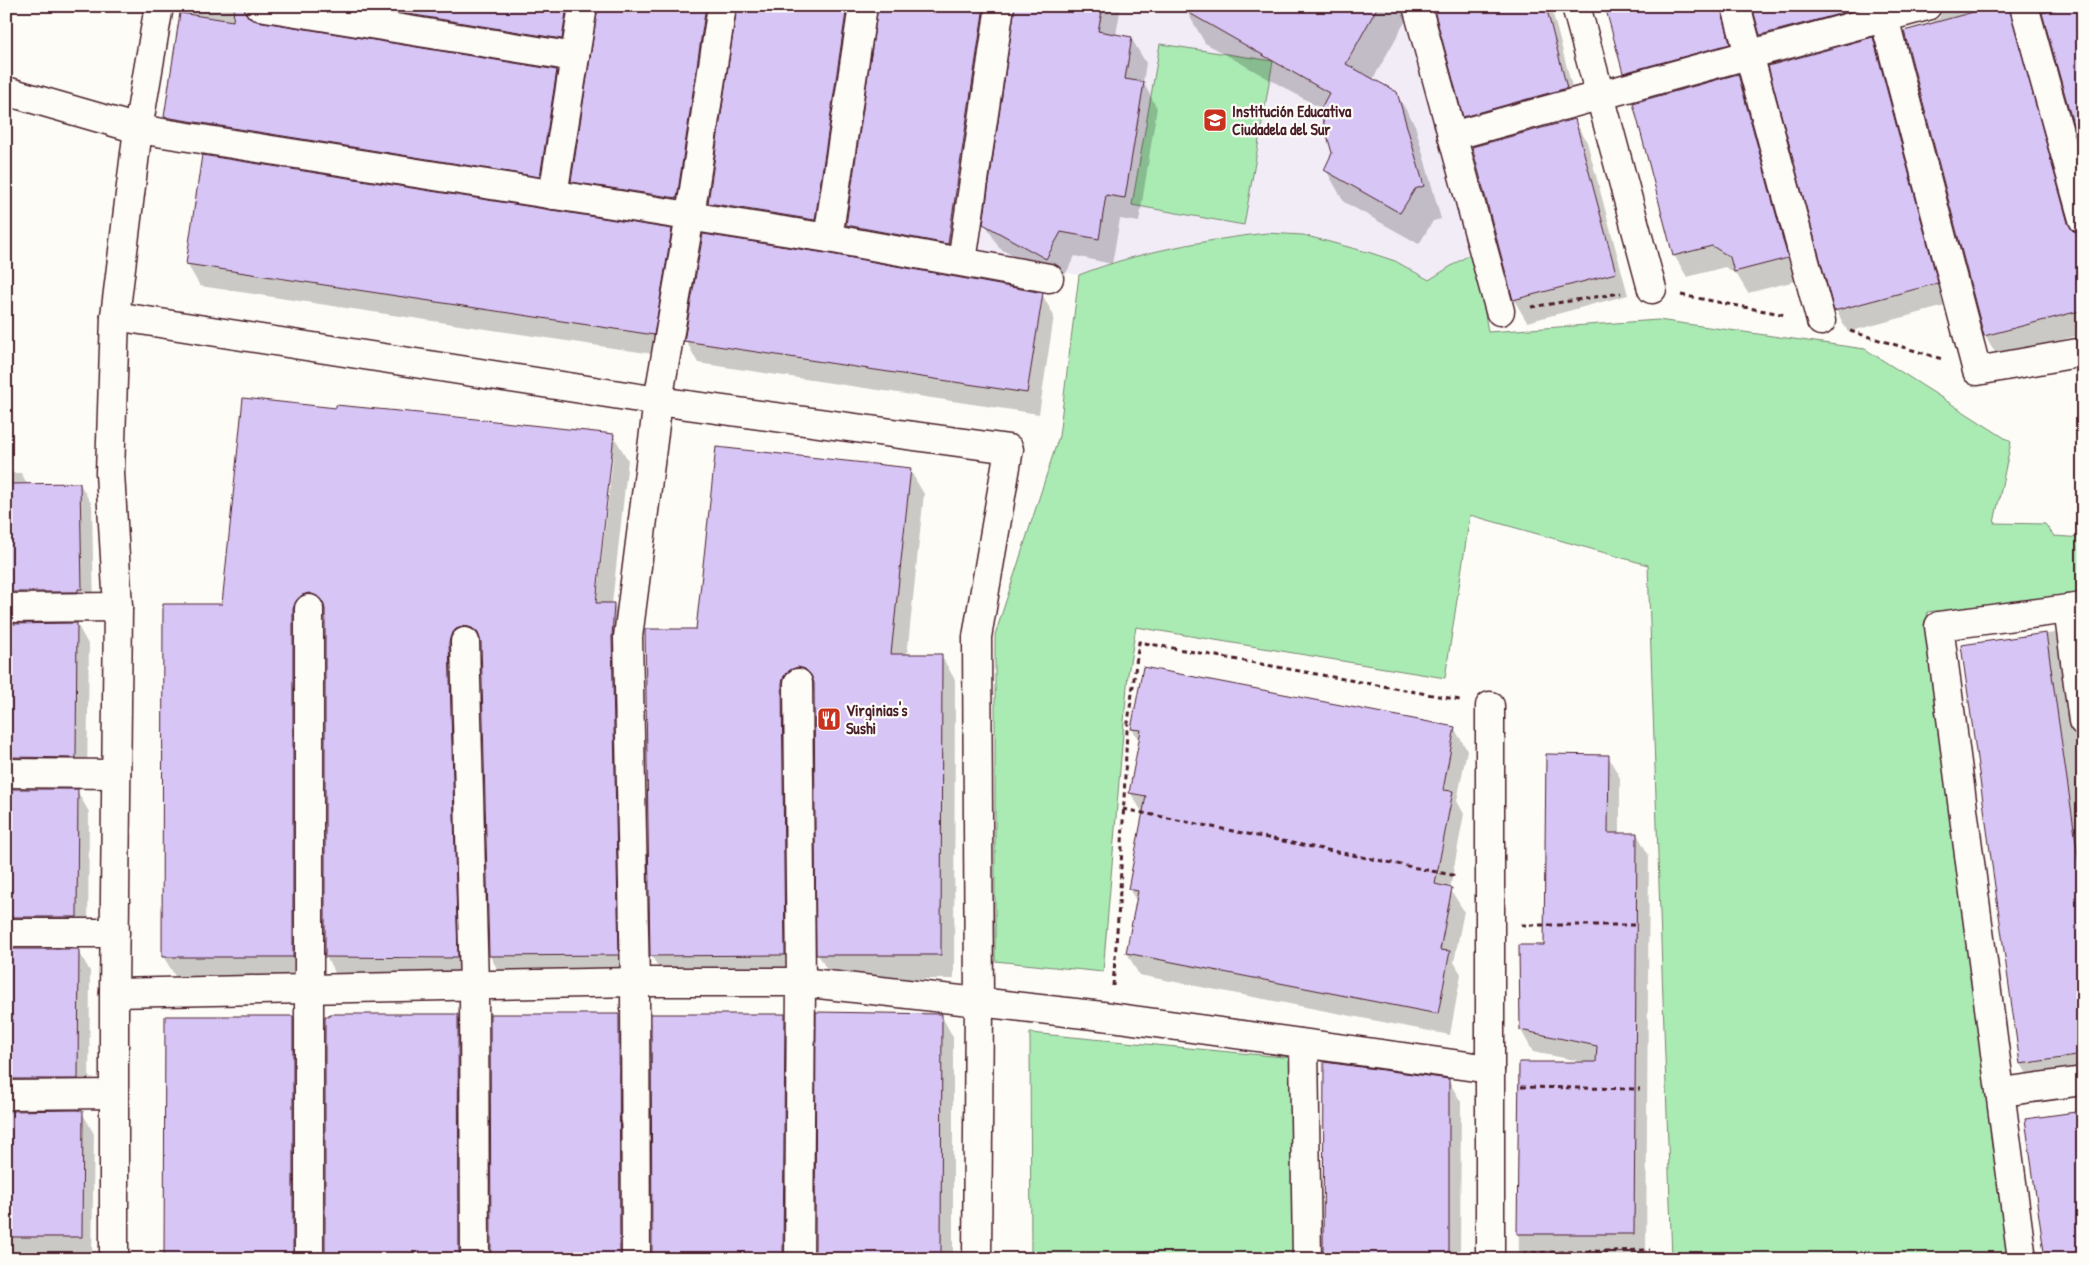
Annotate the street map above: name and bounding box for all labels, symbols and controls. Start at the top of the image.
place label: Institución Educativa Ciudadela del Sur [1232,100,1352,140]
school or university icon: Institución Educativa Ciudadela del Sur [1202,107,1228,133]
place label: Virginias's Sushi [846,699,908,739]
restaurant icon: Virginias's Sushi [816,706,842,732]

